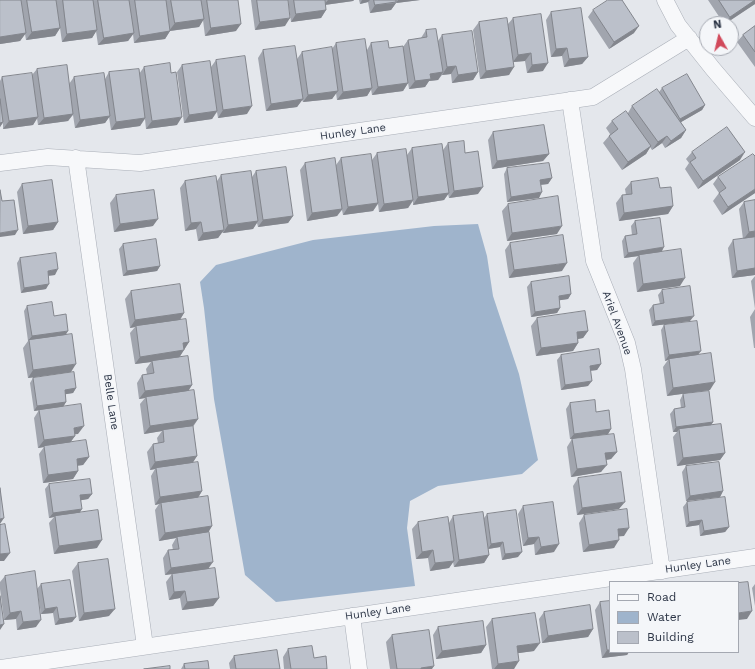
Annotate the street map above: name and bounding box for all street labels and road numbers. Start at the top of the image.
street label: Hunley Lane [319,121,387,143]
street label: Ariel Avenue [599,289,635,357]
street label: Belle Lane [101,373,121,431]
street label: Hunley Lane [664,554,732,576]
street label: Hunley Lane [344,601,412,623]

